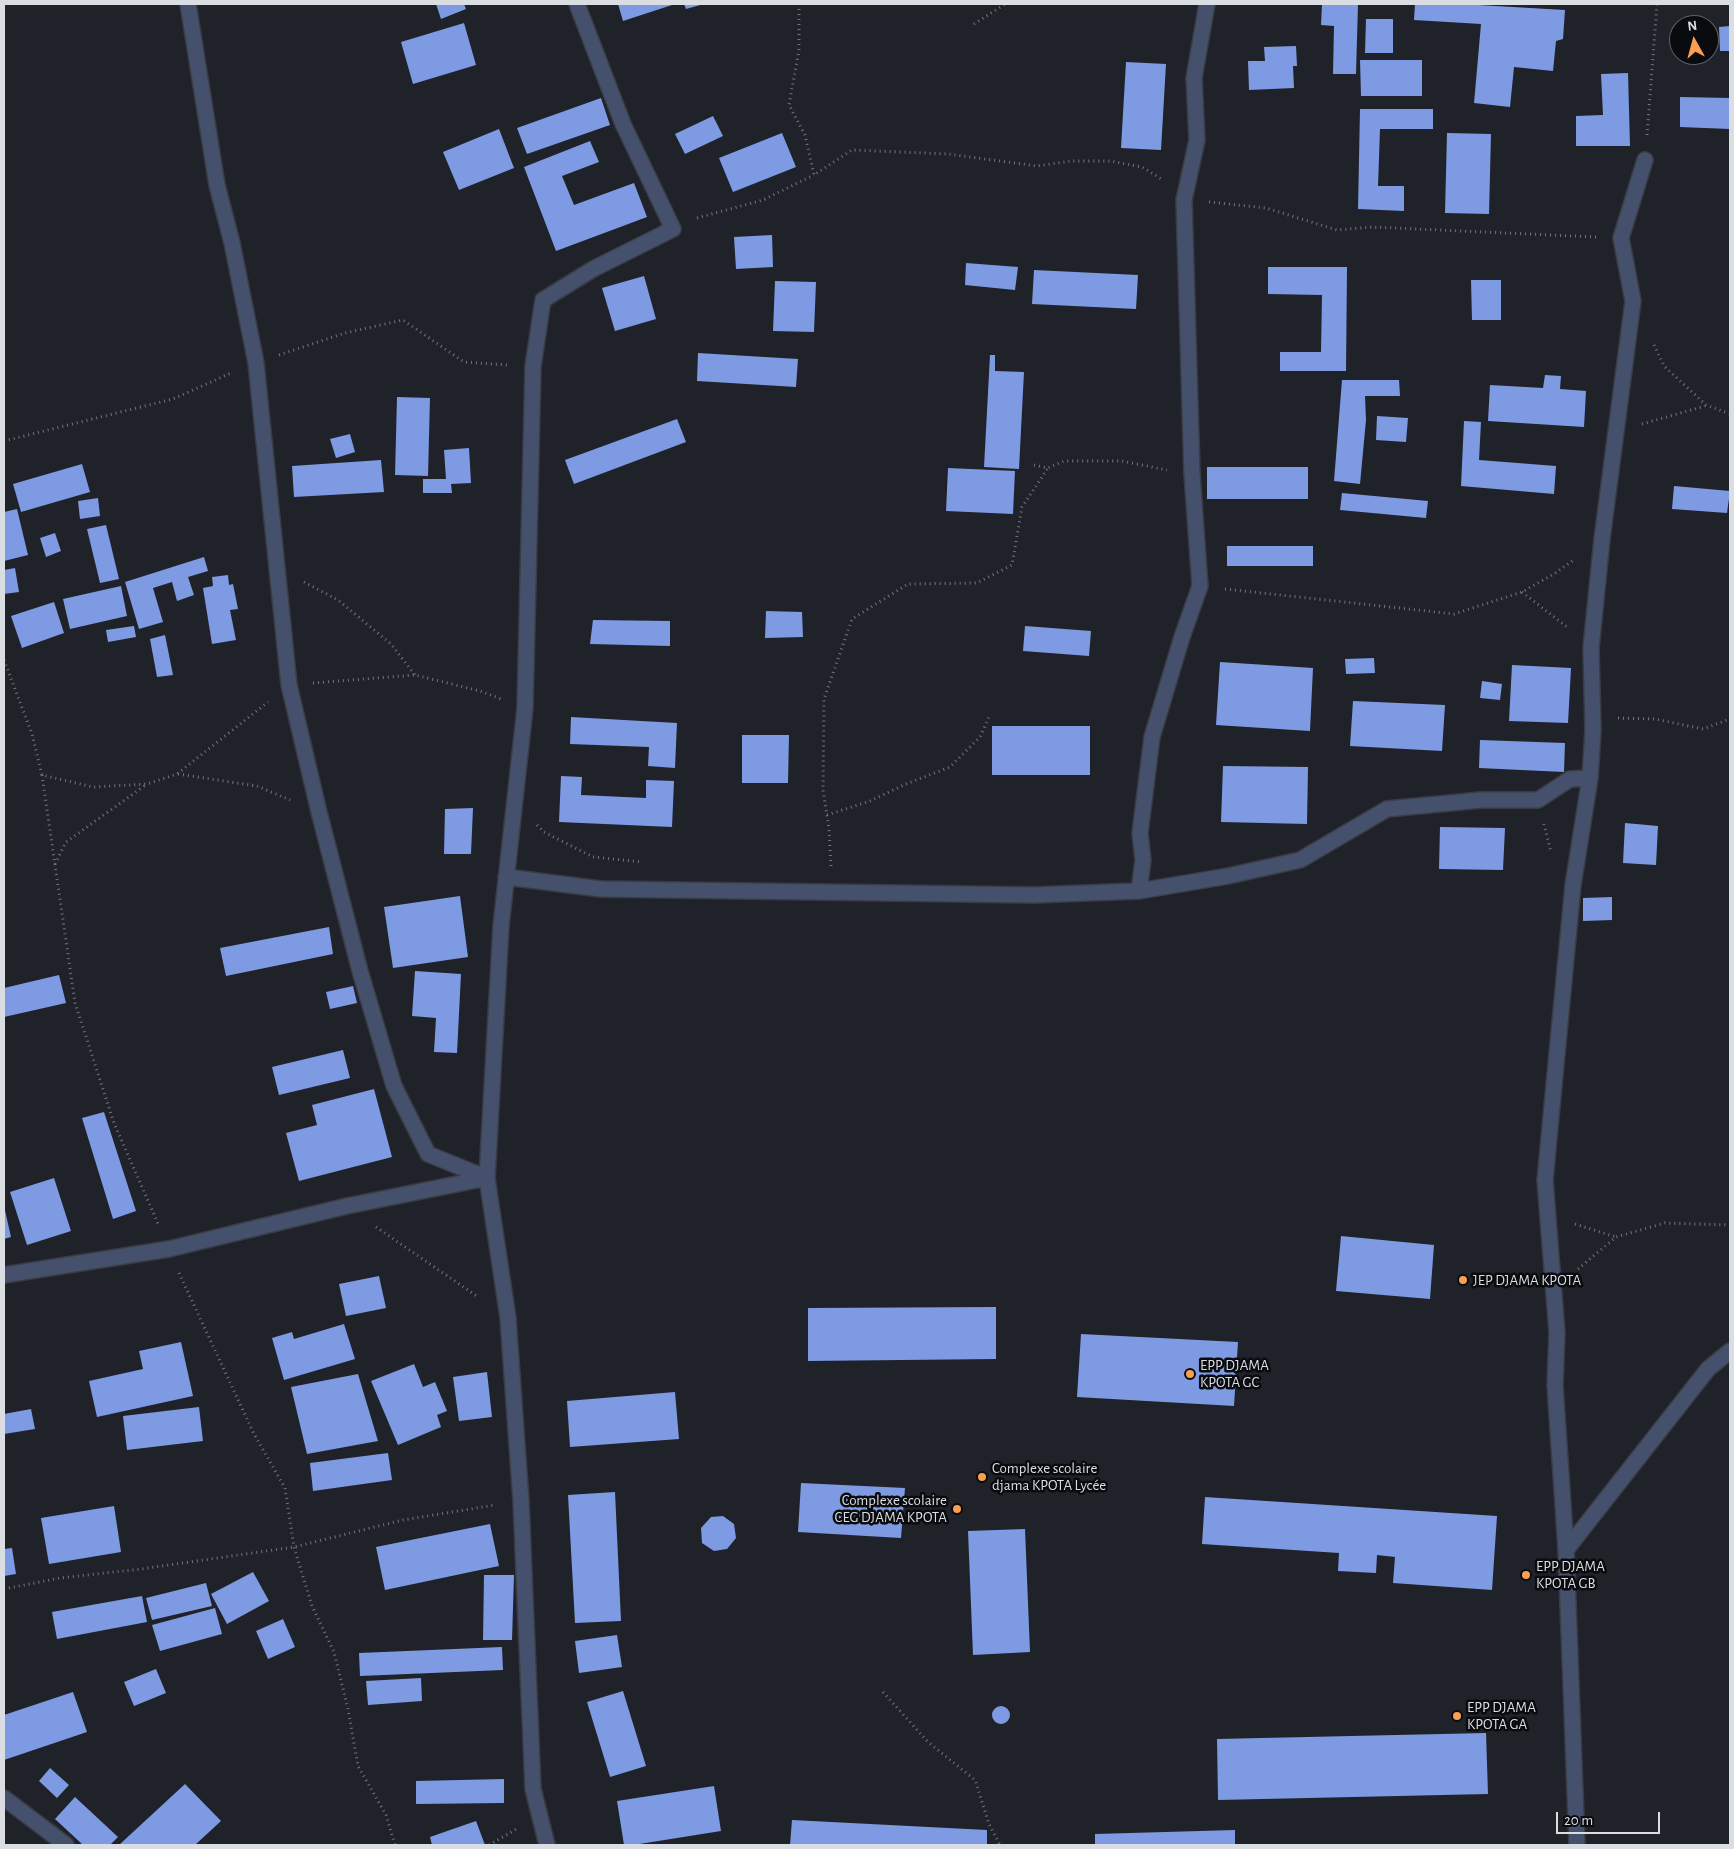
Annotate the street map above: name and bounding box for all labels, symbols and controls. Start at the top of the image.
north arrow [1669,15,1719,65]
text: N [1687,19,1698,34]
place label: JEP DJAMA KPOTA [1473,1271,1581,1289]
marker: JEP DJAMA KPOTA [1457,1274,1469,1286]
place label: EPP DJAMA KPOTA GC [1200,1356,1269,1391]
marker: EPP DJAMA KPOTA GC [1184,1368,1196,1380]
place label: Complexe scolaire djama KPOTA Lycée [992,1459,1106,1494]
marker: Complexe scolaire djama KPOTA Lycée [976,1471,988,1483]
place label: Complexe scolaire CEG DJAMA KPOTA [835,1491,947,1526]
marker: Complexe scolaire CEG DJAMA KPOTA [951,1503,963,1515]
place label: EPP DJAMA KPOTA GB [1536,1557,1605,1592]
marker: EPP DJAMA KPOTA GB [1520,1569,1532,1581]
place label: EPP DJAMA KPOTA GA [1467,1698,1536,1733]
marker: EPP DJAMA KPOTA GA [1451,1710,1463,1722]
scale bar [1559,1802,1663,1834]
text: 20 m [1564,1813,1593,1828]

